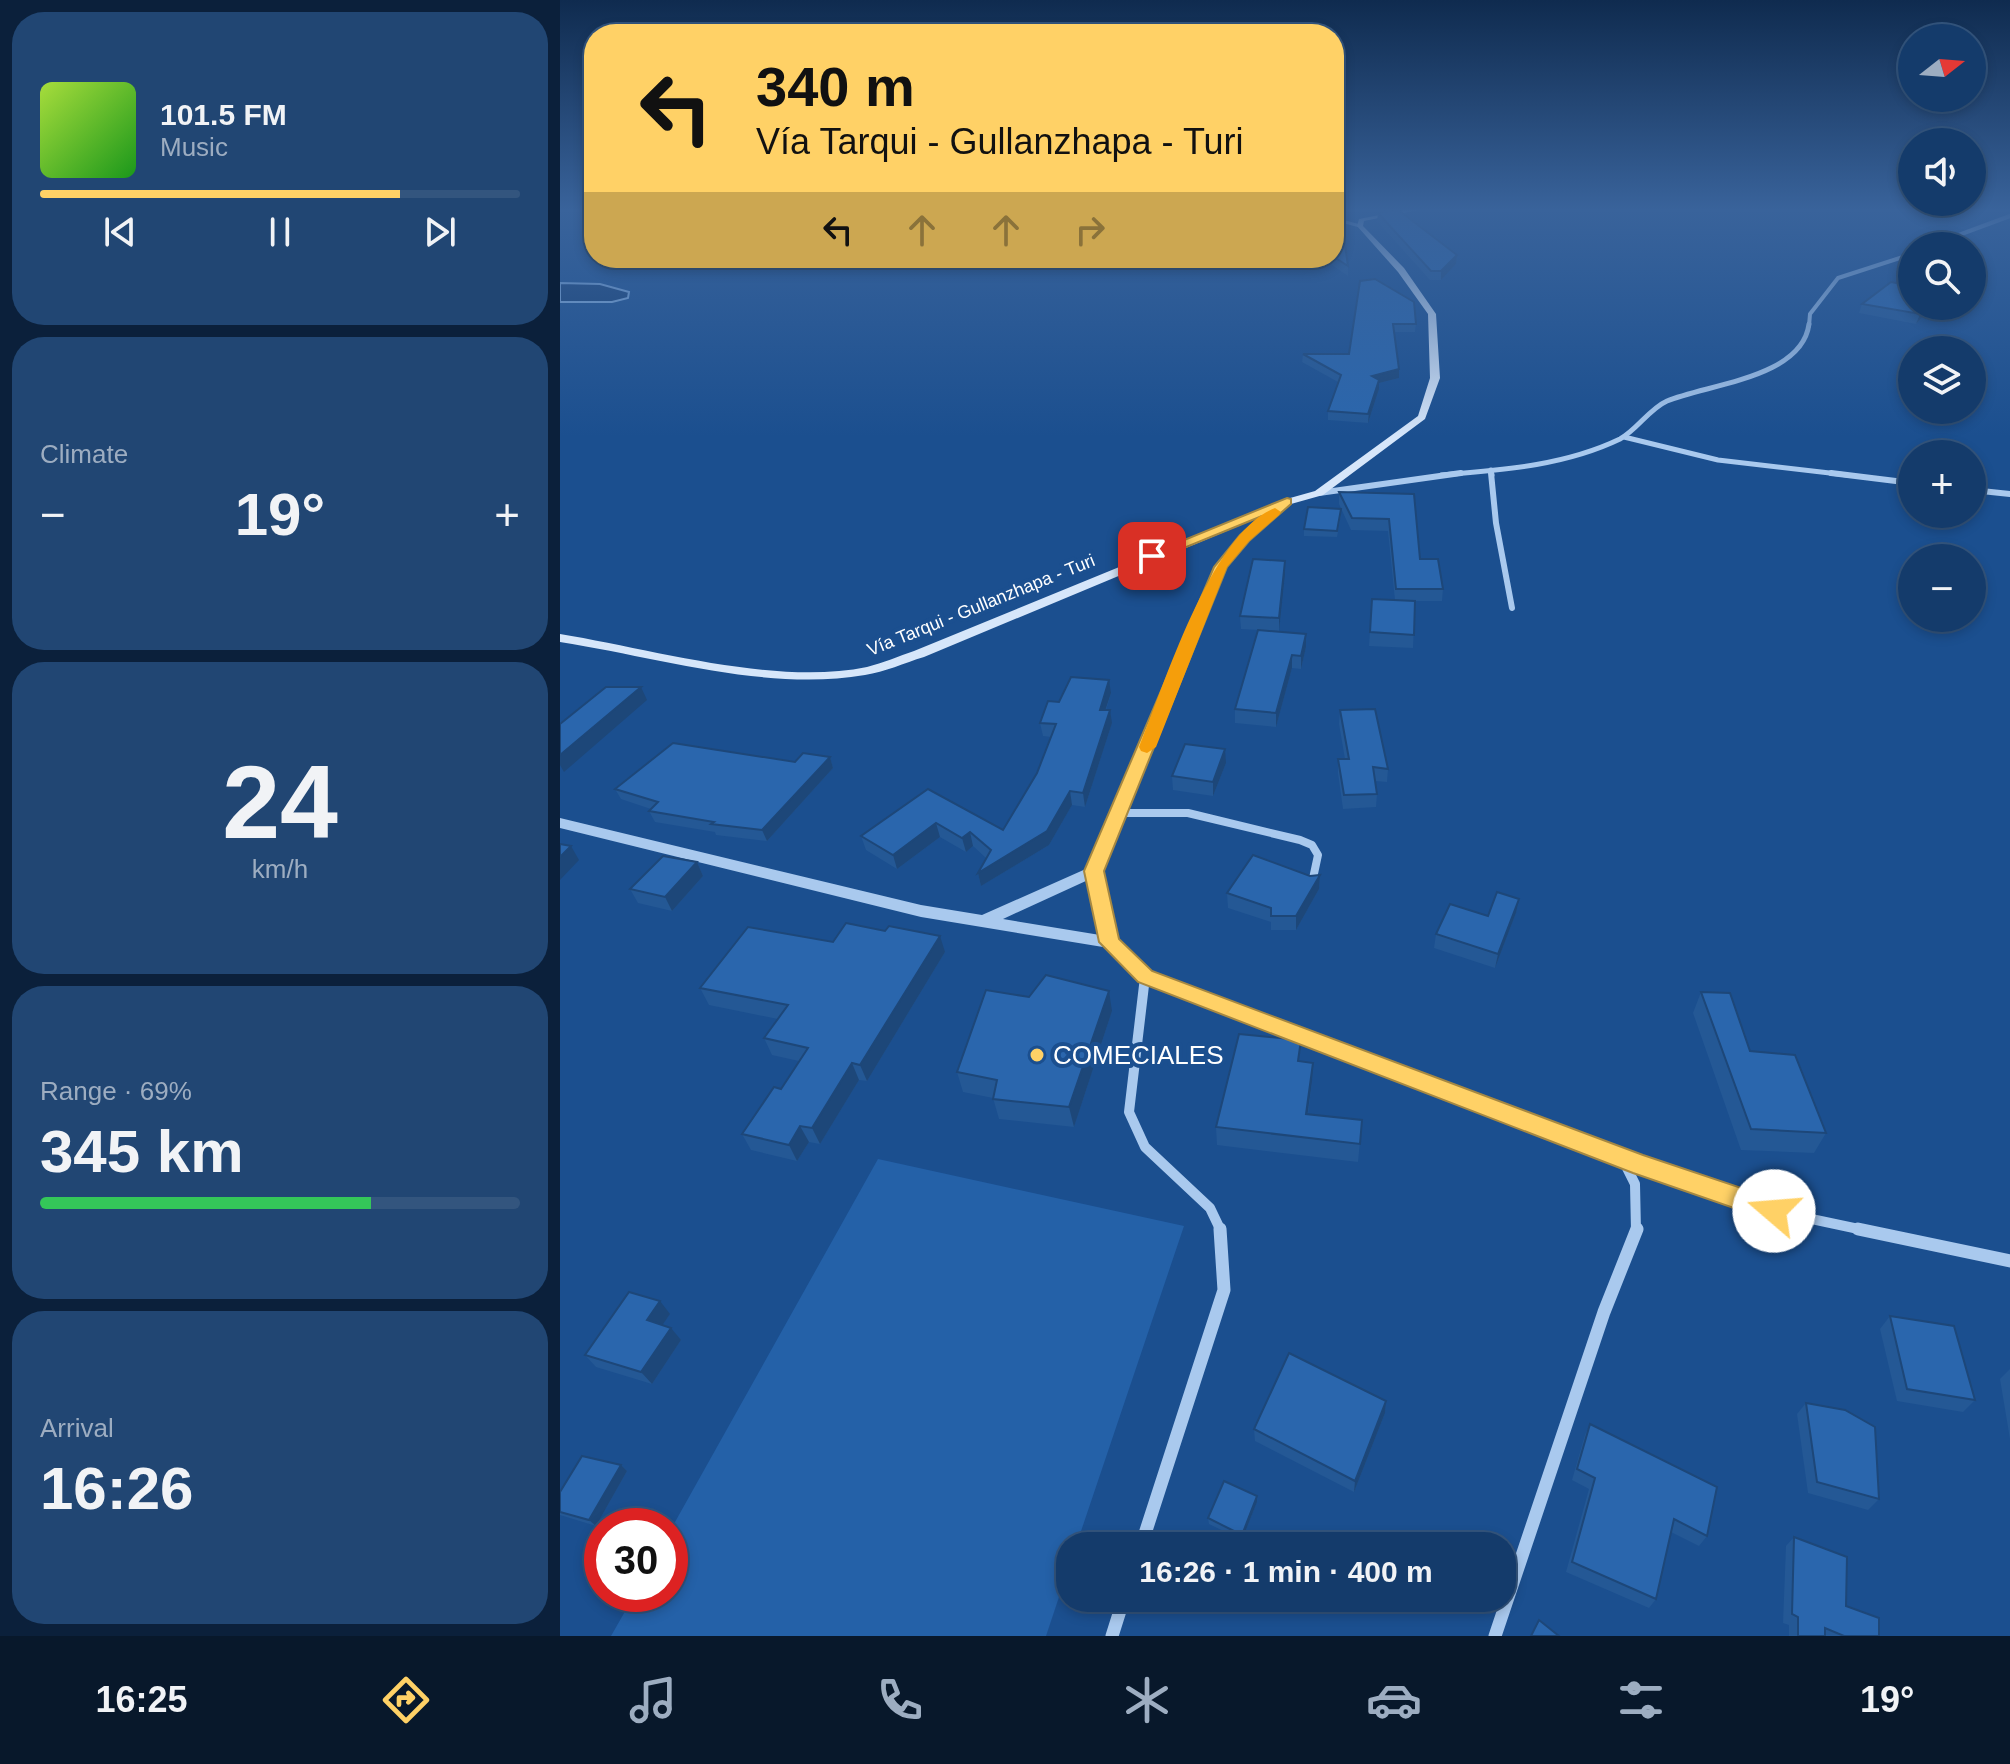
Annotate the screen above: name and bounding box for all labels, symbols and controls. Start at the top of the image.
north arrow [1898,24,1986,112]
map controls [1898,24,1986,632]
text: 340 m [756,55,915,118]
icon: left [624,56,728,160]
text: 101.5 FM [160,98,287,131]
text: Vía Tarqui - Gullanzhapa - Turi [756,121,1244,162]
button: sound [1898,128,1986,216]
text: Music [160,132,228,162]
icon: left [816,208,860,252]
icon: ahead [900,208,944,252]
icon: ahead [984,208,1028,252]
icon: right [1068,208,1112,252]
icon: previous [98,210,142,254]
icon: pause [258,210,302,254]
icon: next [418,210,462,254]
button: search [1898,232,1986,320]
button: layers [1898,336,1986,424]
text: Climate [40,439,128,469]
button: + [1898,440,1986,528]
text: 19° [235,481,325,548]
text: − [40,490,66,539]
text: + [494,490,520,539]
pin [1118,522,1186,590]
icon: arrive [1130,534,1174,578]
button: − [1898,544,1986,632]
street label: Vía Tarqui - Gullanzhapa - Turi [864,550,1098,660]
text: 24 [222,744,338,860]
text: km/h [252,854,308,884]
place label: COMECIALES [1053,1040,1224,1070]
marker: COMECIALES [1028,1046,1046,1064]
text: Range · 69% [40,1076,192,1106]
text: 345 km [40,1118,244,1185]
position arrow [1732,1169,1816,1253]
text: Arrival [40,1413,114,1443]
text: 16:26 [40,1455,193,1522]
speed limit sign: 30 [584,1508,688,1612]
text: 16:26 · 1 min · 400 m [1139,1555,1433,1588]
icon: directions [378,1672,434,1728]
icon: music [625,1672,681,1728]
icon: phone [872,1672,928,1728]
icon: climate [1119,1672,1175,1728]
icon: car [1366,1672,1422,1728]
icon: filters [1613,1672,1669,1728]
text: 16:25 [95,1679,188,1720]
text: 19° [1860,1679,1914,1720]

